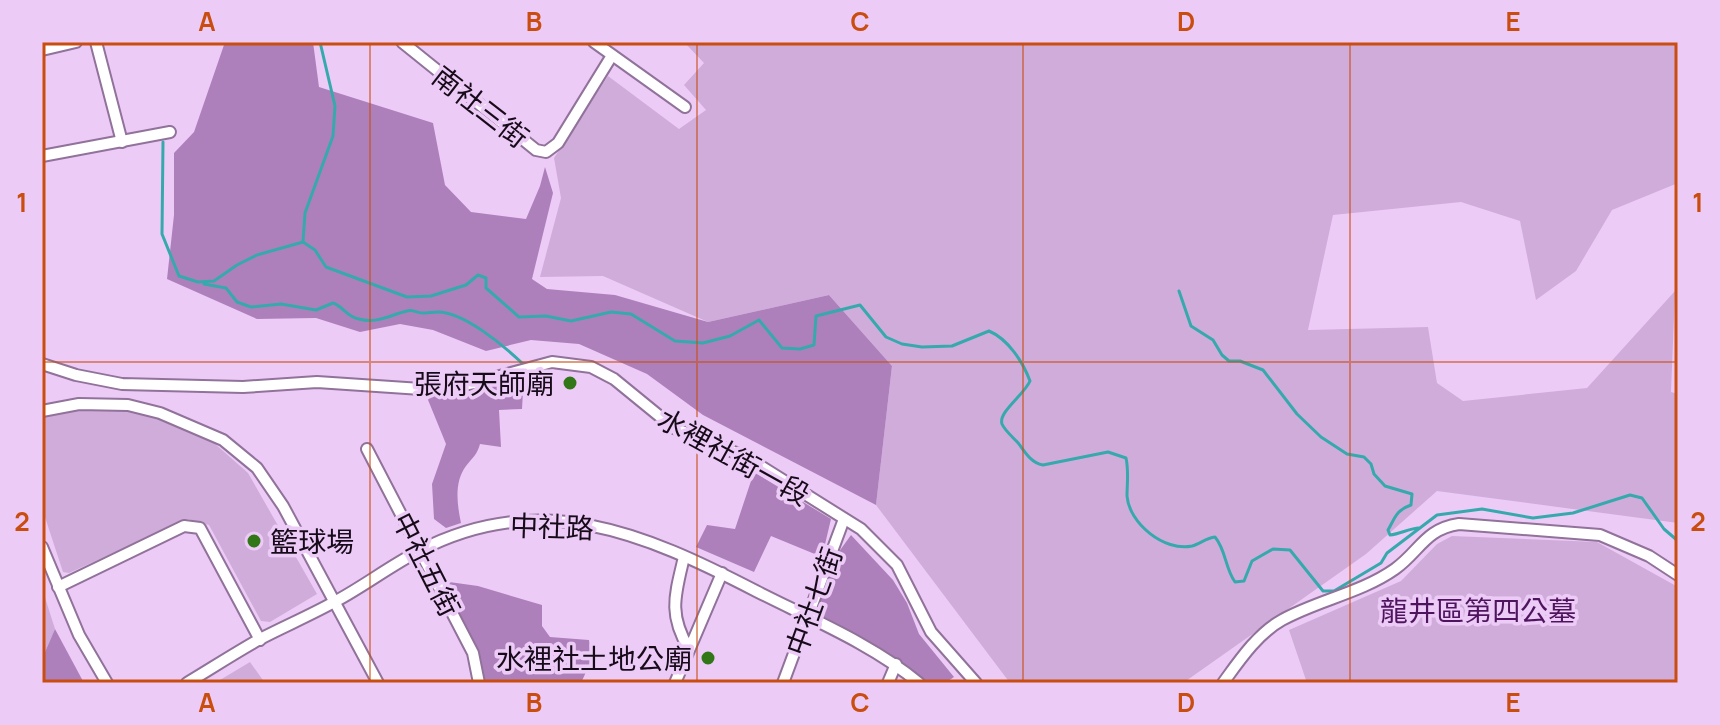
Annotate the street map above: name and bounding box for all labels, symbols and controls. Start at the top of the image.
text: A [198,3,216,39]
text: B [526,3,542,39]
text: C [850,3,870,39]
text: D [1177,3,1195,39]
text: E [1505,3,1521,39]
street label: 南社三街 [425,57,537,155]
text: 1 [16,184,28,220]
text: 1 [1692,184,1704,220]
place label: 張府天師廟 [414,364,554,402]
marker: 張府天師廟 [561,374,579,392]
street label: 水裡社街一段 [651,399,817,513]
text: 2 [14,503,30,539]
text: 2 [1690,503,1706,539]
street label: 中社五街 [385,505,469,623]
street label: 中社路 [509,506,595,546]
place label: 籃球場 [270,522,354,560]
marker: 籃球場 [245,532,263,550]
street label: 中社七街 [776,542,850,660]
park label: 龍井區第四公墓 [1380,591,1576,629]
place label: 水裡社土地公廟 [496,639,692,677]
marker: 水裡社土地公廟 [699,649,717,667]
text: A [198,684,216,720]
text: B [526,684,542,720]
text: C [850,684,870,720]
text: D [1177,684,1195,720]
text: E [1505,684,1521,720]

